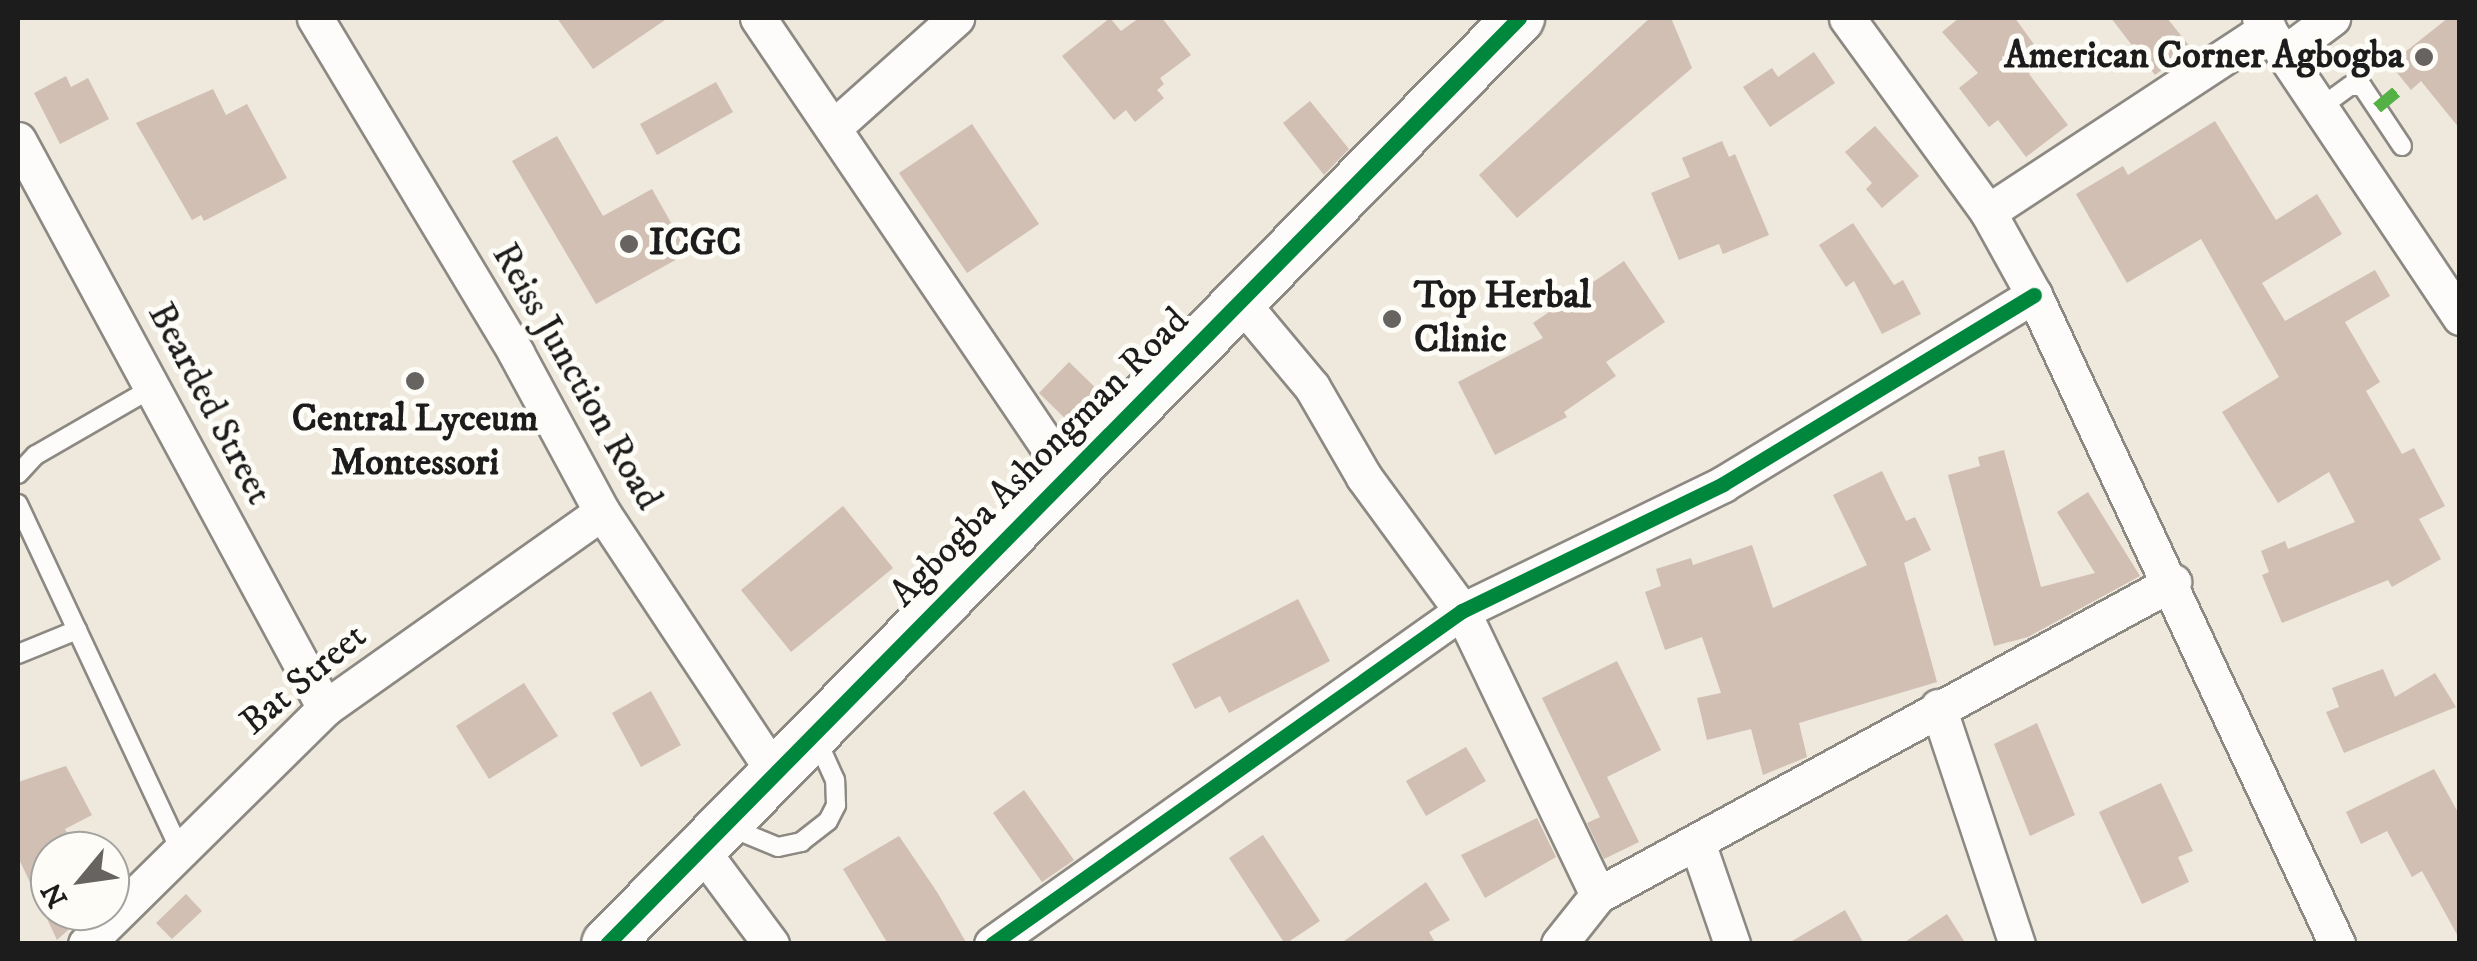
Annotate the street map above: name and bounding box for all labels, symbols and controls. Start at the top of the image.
place label: American Corner Agbogba [2004,34,2404,80]
marker: American Corner Agbogba [2413,46,2435,68]
place label: ICGC [649,221,741,267]
marker: ICGC [618,233,640,255]
street label: Reiss Junction Road [481,236,671,518]
place label: Top Herbal Clinic [1414,274,1591,363]
street label: Bearded Street [137,295,281,513]
street label: Agbogba Ashongman Road [881,299,1199,617]
marker: Top Herbal Clinic [1379,306,1405,332]
marker: Central Lyceum Montessori [404,370,426,392]
place label: Central Lyceum Montessori [292,397,538,486]
street label: Bat Street [232,614,376,746]
north arrow [30,831,130,931]
text: N [34,876,76,913]

